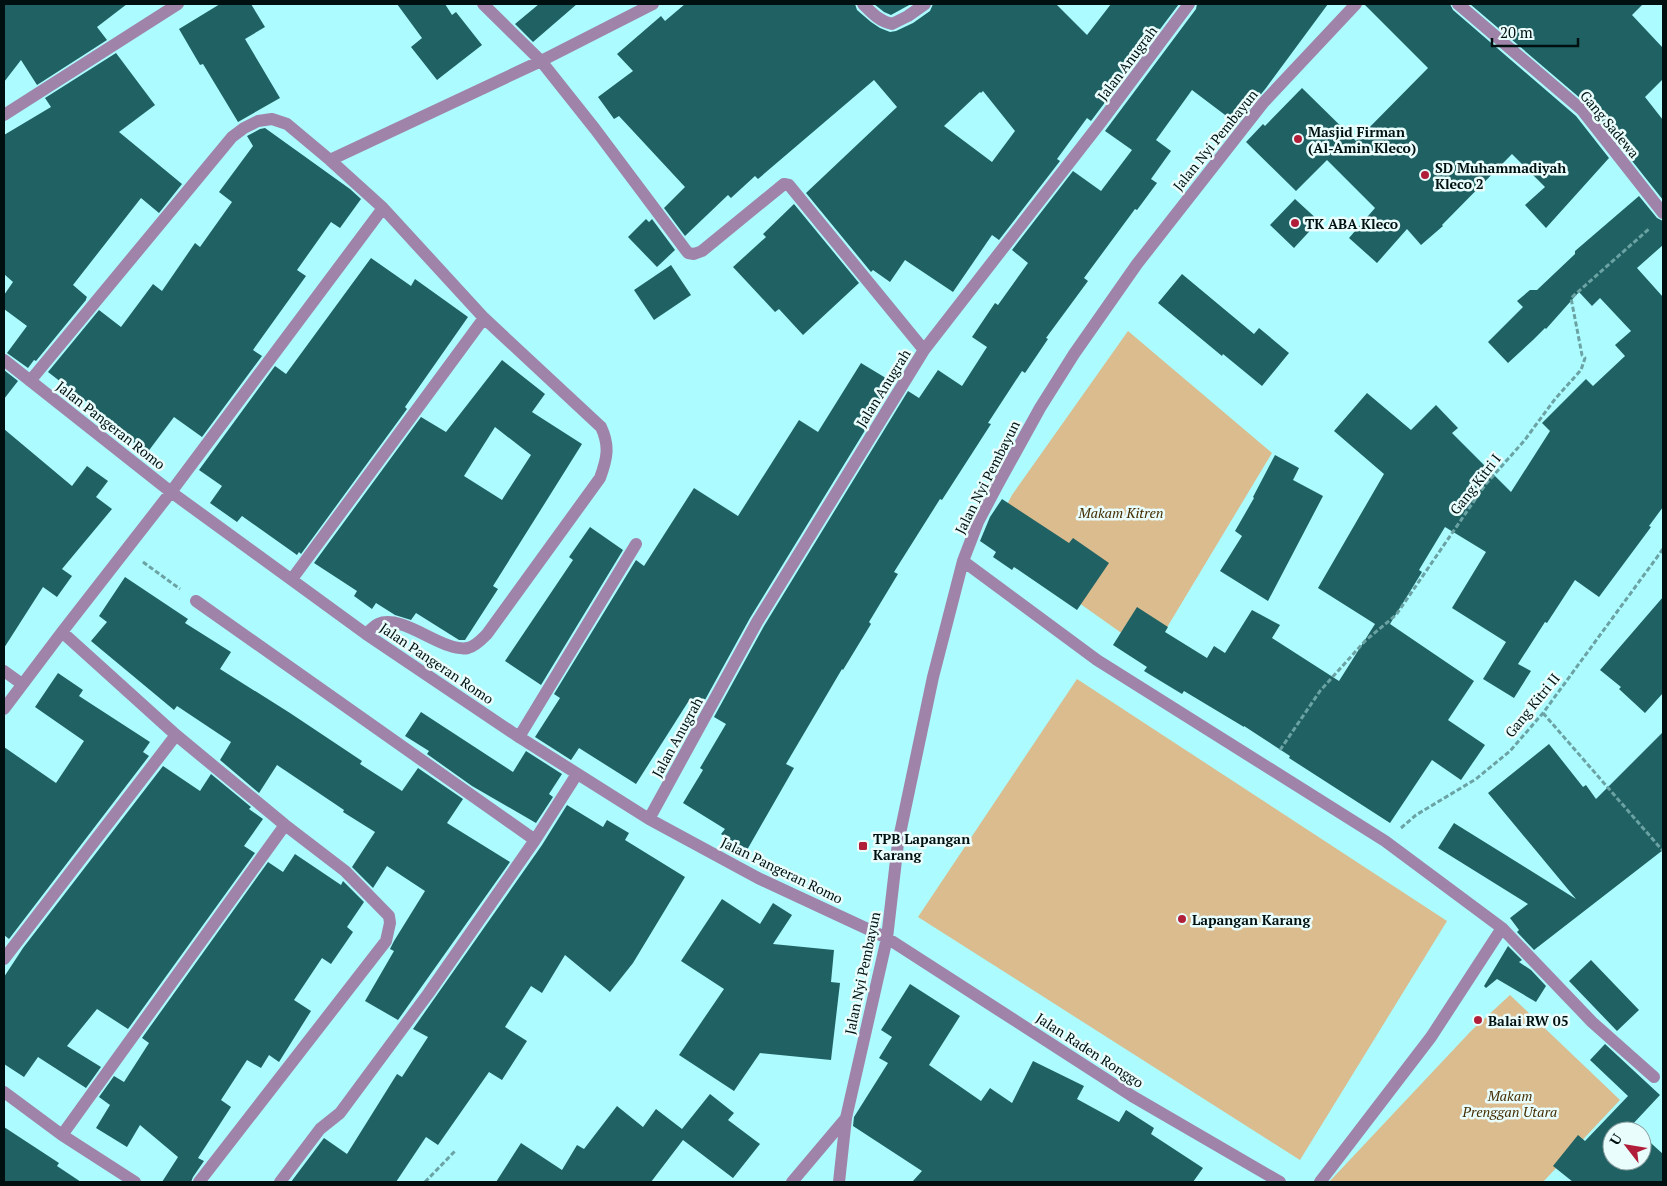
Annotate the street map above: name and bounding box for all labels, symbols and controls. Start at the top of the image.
scale bar [1492,15,1578,47]
street label: Jalan Anugrah [1093,22,1161,104]
text: 20 m [1500,22,1533,42]
street label: Jalan Nyi Pembayun [1168,85,1262,195]
street label: Gang Sadewa [1576,86,1644,162]
place label: Masjid Firman (Al-Amin Kleco) [1308,122,1416,157]
marker: Masjid Firman (Al-Amin Kleco) [1292,133,1304,145]
place label: SD Muhammadiyah Kleco 2 [1435,158,1566,193]
marker: SD Muhammadiyah Kleco 2 [1419,169,1431,181]
place label: TK ABA Kleco [1305,214,1398,233]
marker: TK ABA Kleco [1289,217,1301,229]
street label: Jalan Anugrah [851,345,915,431]
street label: Jalan Pangeran Romo [53,376,170,474]
street label: Jalan Nyi Pembayun [950,416,1024,537]
street label: Gang Kitri I [1445,450,1505,518]
park label: Makam Kitren [1077,503,1164,522]
street label: Jalan Pangeran Romo [376,618,498,708]
street label: Gang Kitri II [1500,669,1564,741]
street label: Jalan Anugrah [647,694,707,780]
place label: TPB Lapangan Karang [873,829,970,864]
street label: Jalan Pangeran Romo [718,832,846,908]
marker: TPB Lapangan Karang [857,840,869,852]
street label: Jalan Nyi Pembayun [840,909,884,1036]
place label: Lapangan Karang [1192,910,1311,929]
marker: Lapangan Karang [1176,913,1188,925]
street label: Jalan Raden Ronggo [1033,1008,1148,1092]
place label: Balai RW 05 [1488,1011,1569,1030]
marker: Balai RW 05 [1472,1014,1484,1026]
park label: Makam Prenggan Utara [1462,1086,1557,1121]
north arrow [1602,1121,1652,1171]
text: U [1605,1130,1626,1148]

